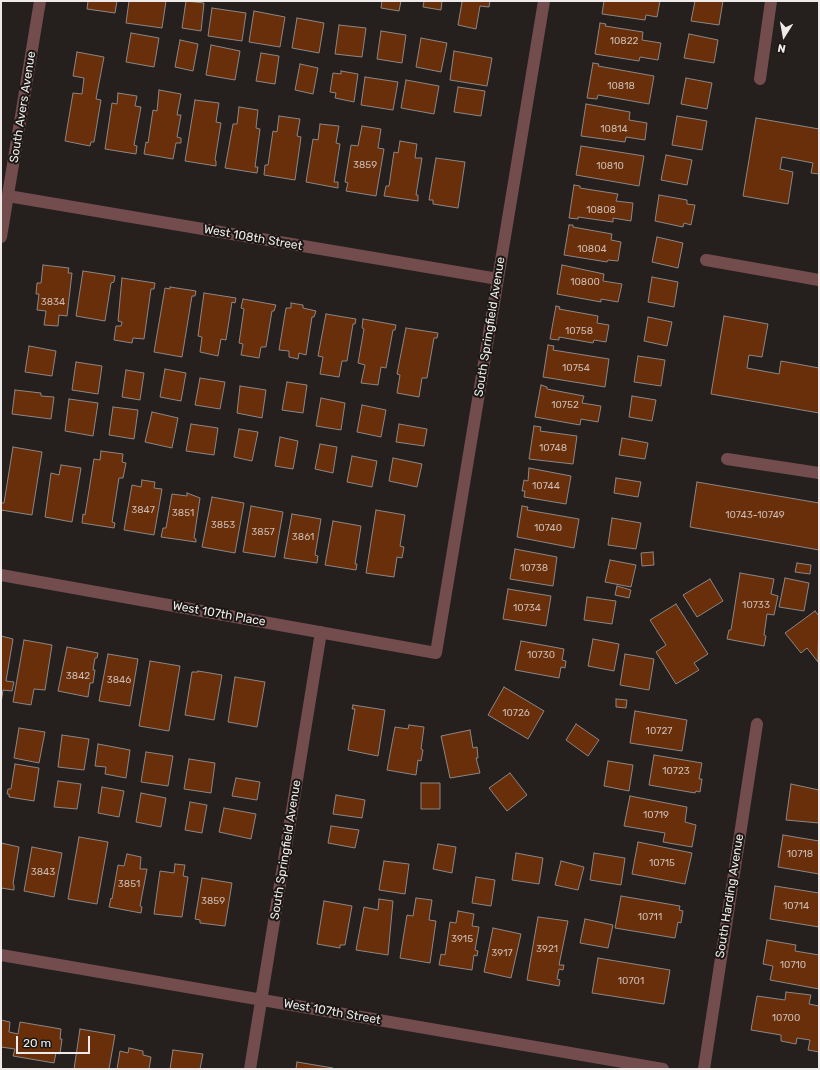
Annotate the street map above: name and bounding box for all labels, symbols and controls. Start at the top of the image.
north arrow [764,16,804,56]
house number: 10822 [610,35,638,47]
text: N [776,41,787,55]
street label: South Avers Avenue [7,50,39,164]
house number: 10818 [607,80,635,92]
house number: 10814 [600,123,628,135]
house number: 3859 [353,159,377,171]
house number: 10810 [596,160,624,172]
house number: 10808 [586,204,616,216]
street label: West 108th Street [203,222,303,254]
house number: 10804 [577,243,607,255]
street label: South Springfield Avenue [472,256,508,398]
house number: 10800 [570,276,600,288]
house number: 3834 [41,296,65,308]
house number: 10758 [565,325,593,337]
house number: 10754 [562,362,590,374]
house number: 10752 [551,399,579,411]
house number: 10748 [539,442,567,454]
house number: 10744 [532,480,560,492]
house number: 3847 [131,504,155,516]
house number: 3851 [172,507,194,519]
house number: 10743-10749 [725,509,785,521]
house number: 3853 [211,519,235,531]
house number: 10740 [534,522,562,534]
house number: 3857 [251,526,275,538]
house number: 3861 [292,531,314,543]
house number: 10738 [520,562,548,574]
street label: West 107th Place [171,599,267,629]
house number: 10733 [742,599,770,611]
house number: 10734 [513,602,541,614]
house number: 10730 [527,649,555,661]
house number: 3842 [66,670,90,682]
house number: 3846 [107,674,131,686]
house number: 10726 [502,707,530,719]
house number: 10727 [646,725,672,737]
house number: 10723 [662,765,690,777]
street label: South Springfield Avenue [268,779,304,921]
house number: 10719 [643,809,669,821]
street label: South Harding Avenue [713,833,747,959]
house number: 10718 [787,848,813,860]
house number: 10715 [649,857,675,869]
house number: 3843 [31,866,55,878]
house number: 3851 [118,878,140,890]
house number: 3859 [201,895,225,907]
house number: 10714 [783,900,809,912]
house number: 10711 [638,911,662,923]
house number: 3915 [451,933,473,945]
house number: 3921 [536,943,558,955]
house number: 3917 [491,947,513,959]
house number: 10710 [780,959,806,971]
house number: 10701 [618,975,644,987]
street label: West 107th Street [282,996,382,1028]
house number: 10700 [772,1012,800,1024]
scale bar [18,1028,92,1054]
text: 20 m [23,1036,51,1050]

